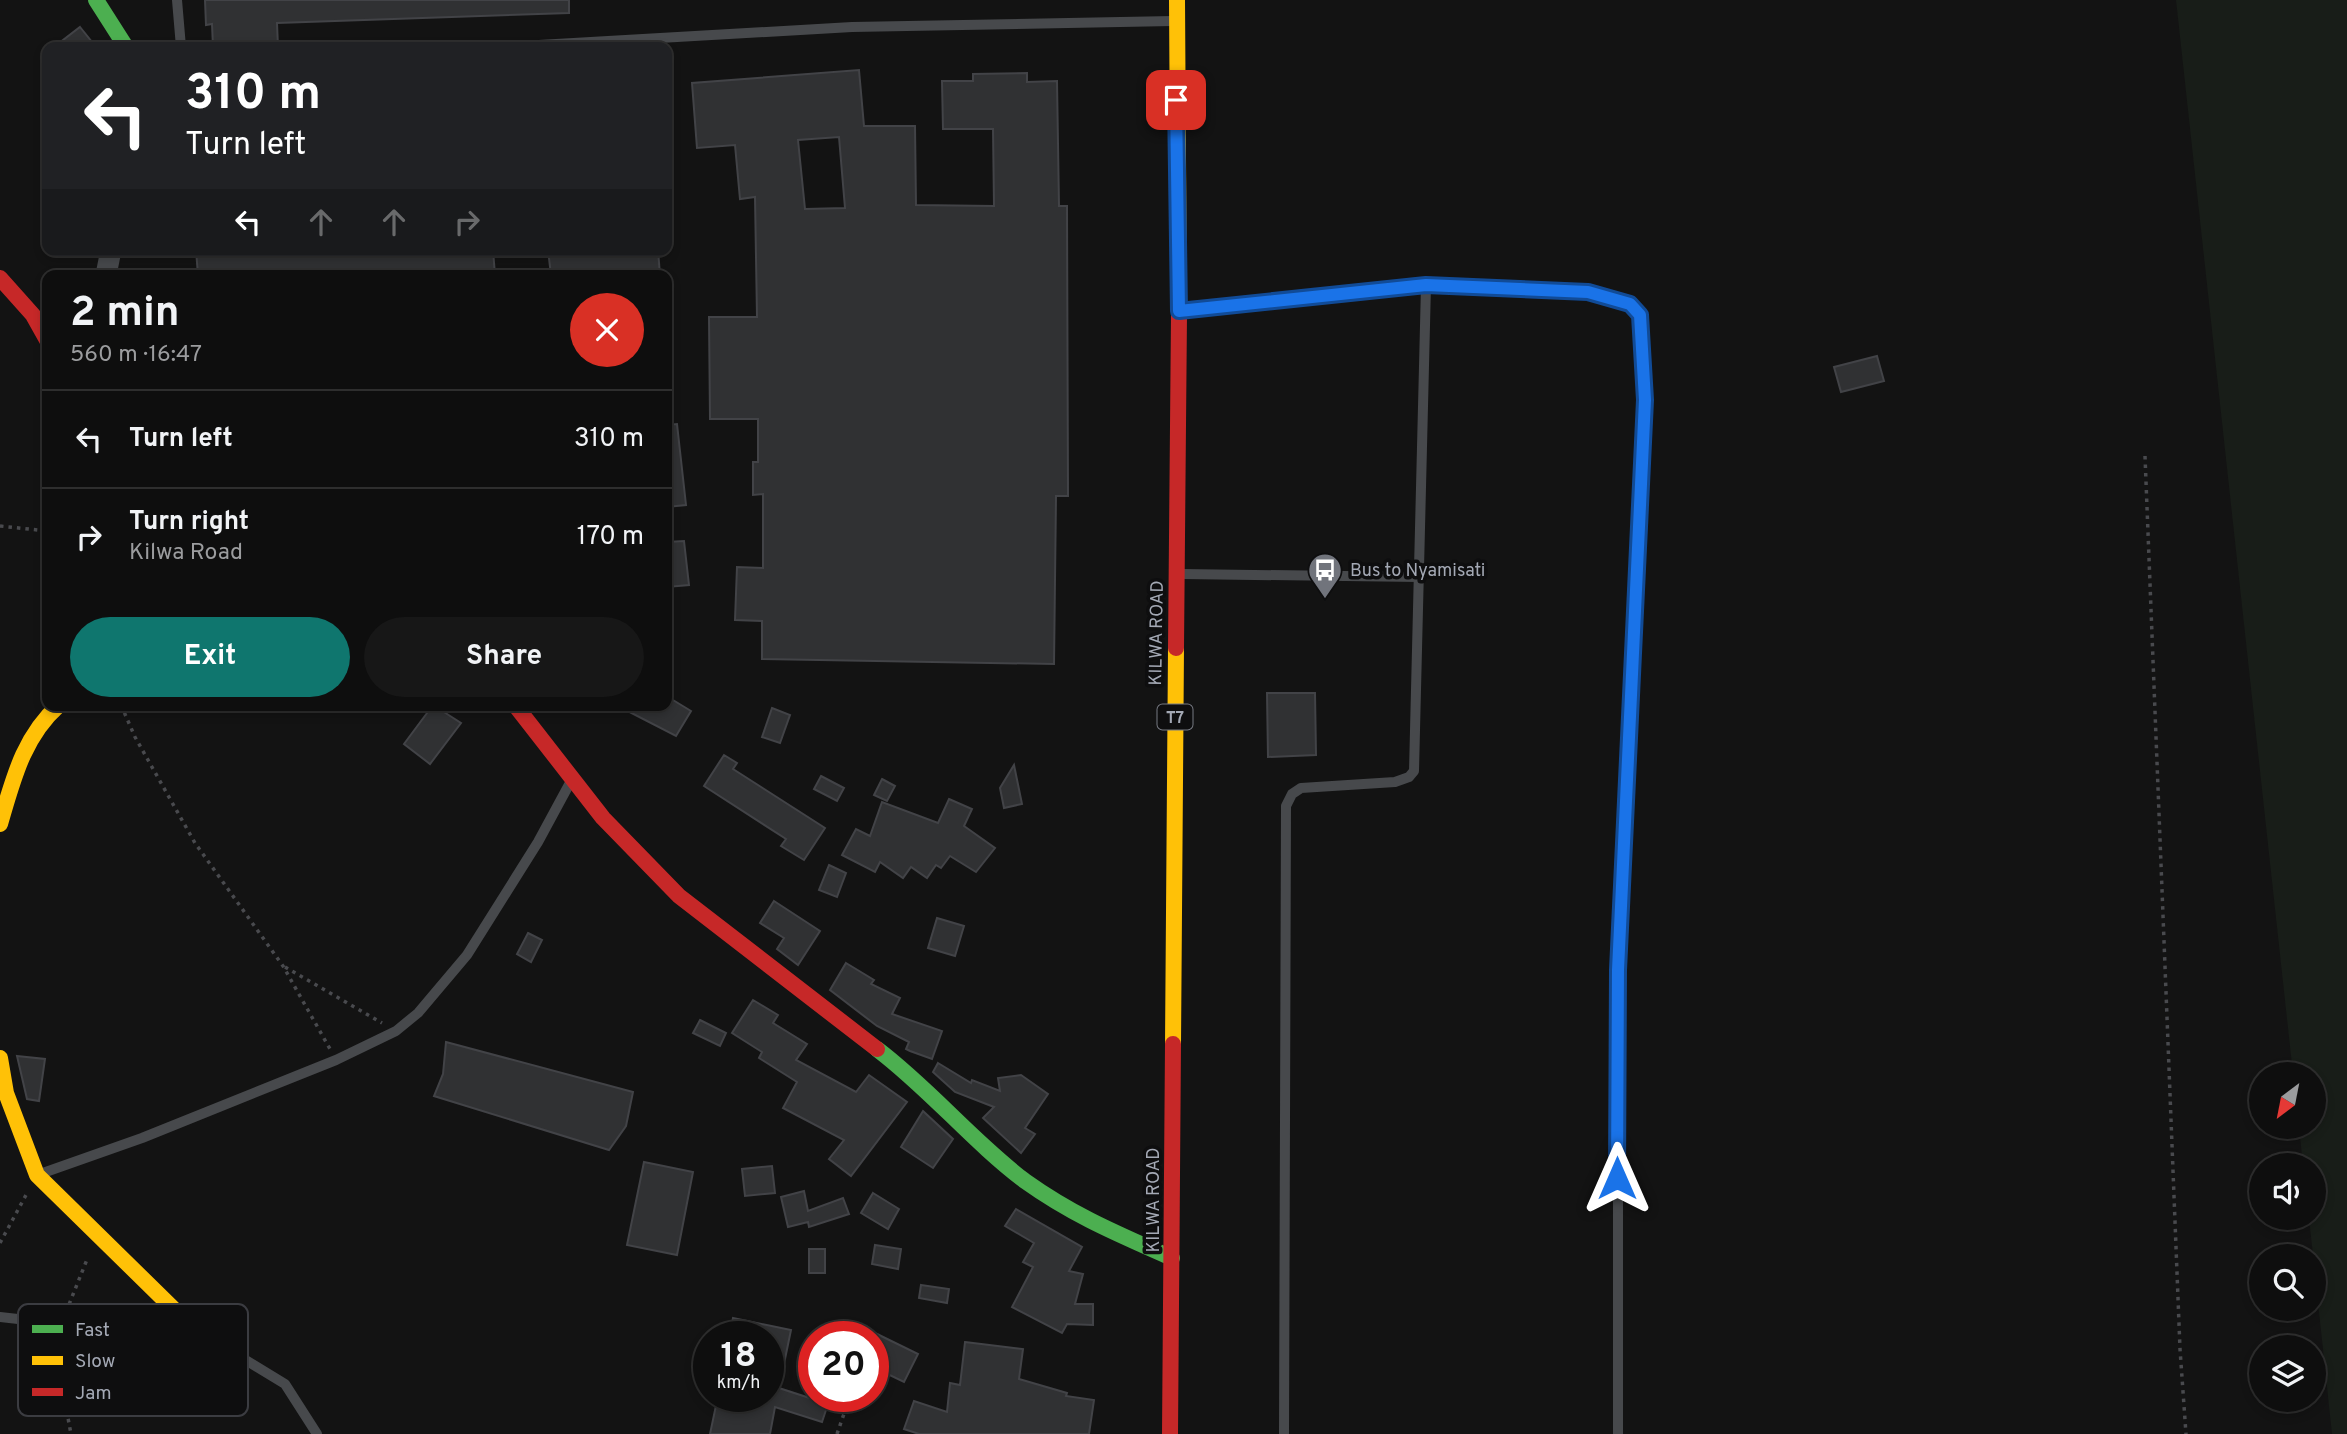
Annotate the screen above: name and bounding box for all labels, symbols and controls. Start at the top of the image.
text: 310 m [185,65,321,127]
icon: left [70,70,161,161]
pin [1146,70,1206,130]
icon: arrive [1157,81,1195,119]
text: Turn left [185,126,306,166]
icon: left [229,203,267,241]
icon: ahead [302,203,340,241]
icon: ahead [375,203,413,241]
icon: right [448,203,486,241]
text: 2 min [70,288,180,341]
button: close [570,293,644,367]
text: 560 m · 16:47 [70,341,202,370]
icon: left [70,420,108,458]
text: Turn left [129,423,233,456]
text: 310 m [574,423,644,456]
text: Turn right [129,506,249,539]
icon: right [70,518,108,556]
text: 170 m [577,521,644,554]
text: Kilwa Road [129,539,243,568]
bus stop icon: Bus to Nyamisati [1306,551,1344,600]
place label: Bus to Nyamisati [1350,560,1485,583]
street label: KILWA ROAD [1145,580,1170,686]
button: Exit [70,617,350,697]
button: Share [364,617,644,697]
road number: T7 [1158,704,1192,730]
north arrow [2249,1062,2326,1139]
map controls [2249,1062,2326,1412]
position arrow [1580,1141,1654,1215]
street label: KILWA ROAD [1143,1147,1166,1253]
button: sound [2249,1153,2326,1230]
button: search [2249,1244,2326,1321]
legend [18,1304,248,1416]
text: Fast [75,1319,110,1343]
speed limit sign: 20 [798,1321,889,1412]
text: 18 [720,1335,757,1379]
button: layers [2249,1335,2326,1412]
text: Slow [75,1350,115,1374]
text: km/h [717,1372,760,1395]
text: Jam [75,1382,112,1406]

